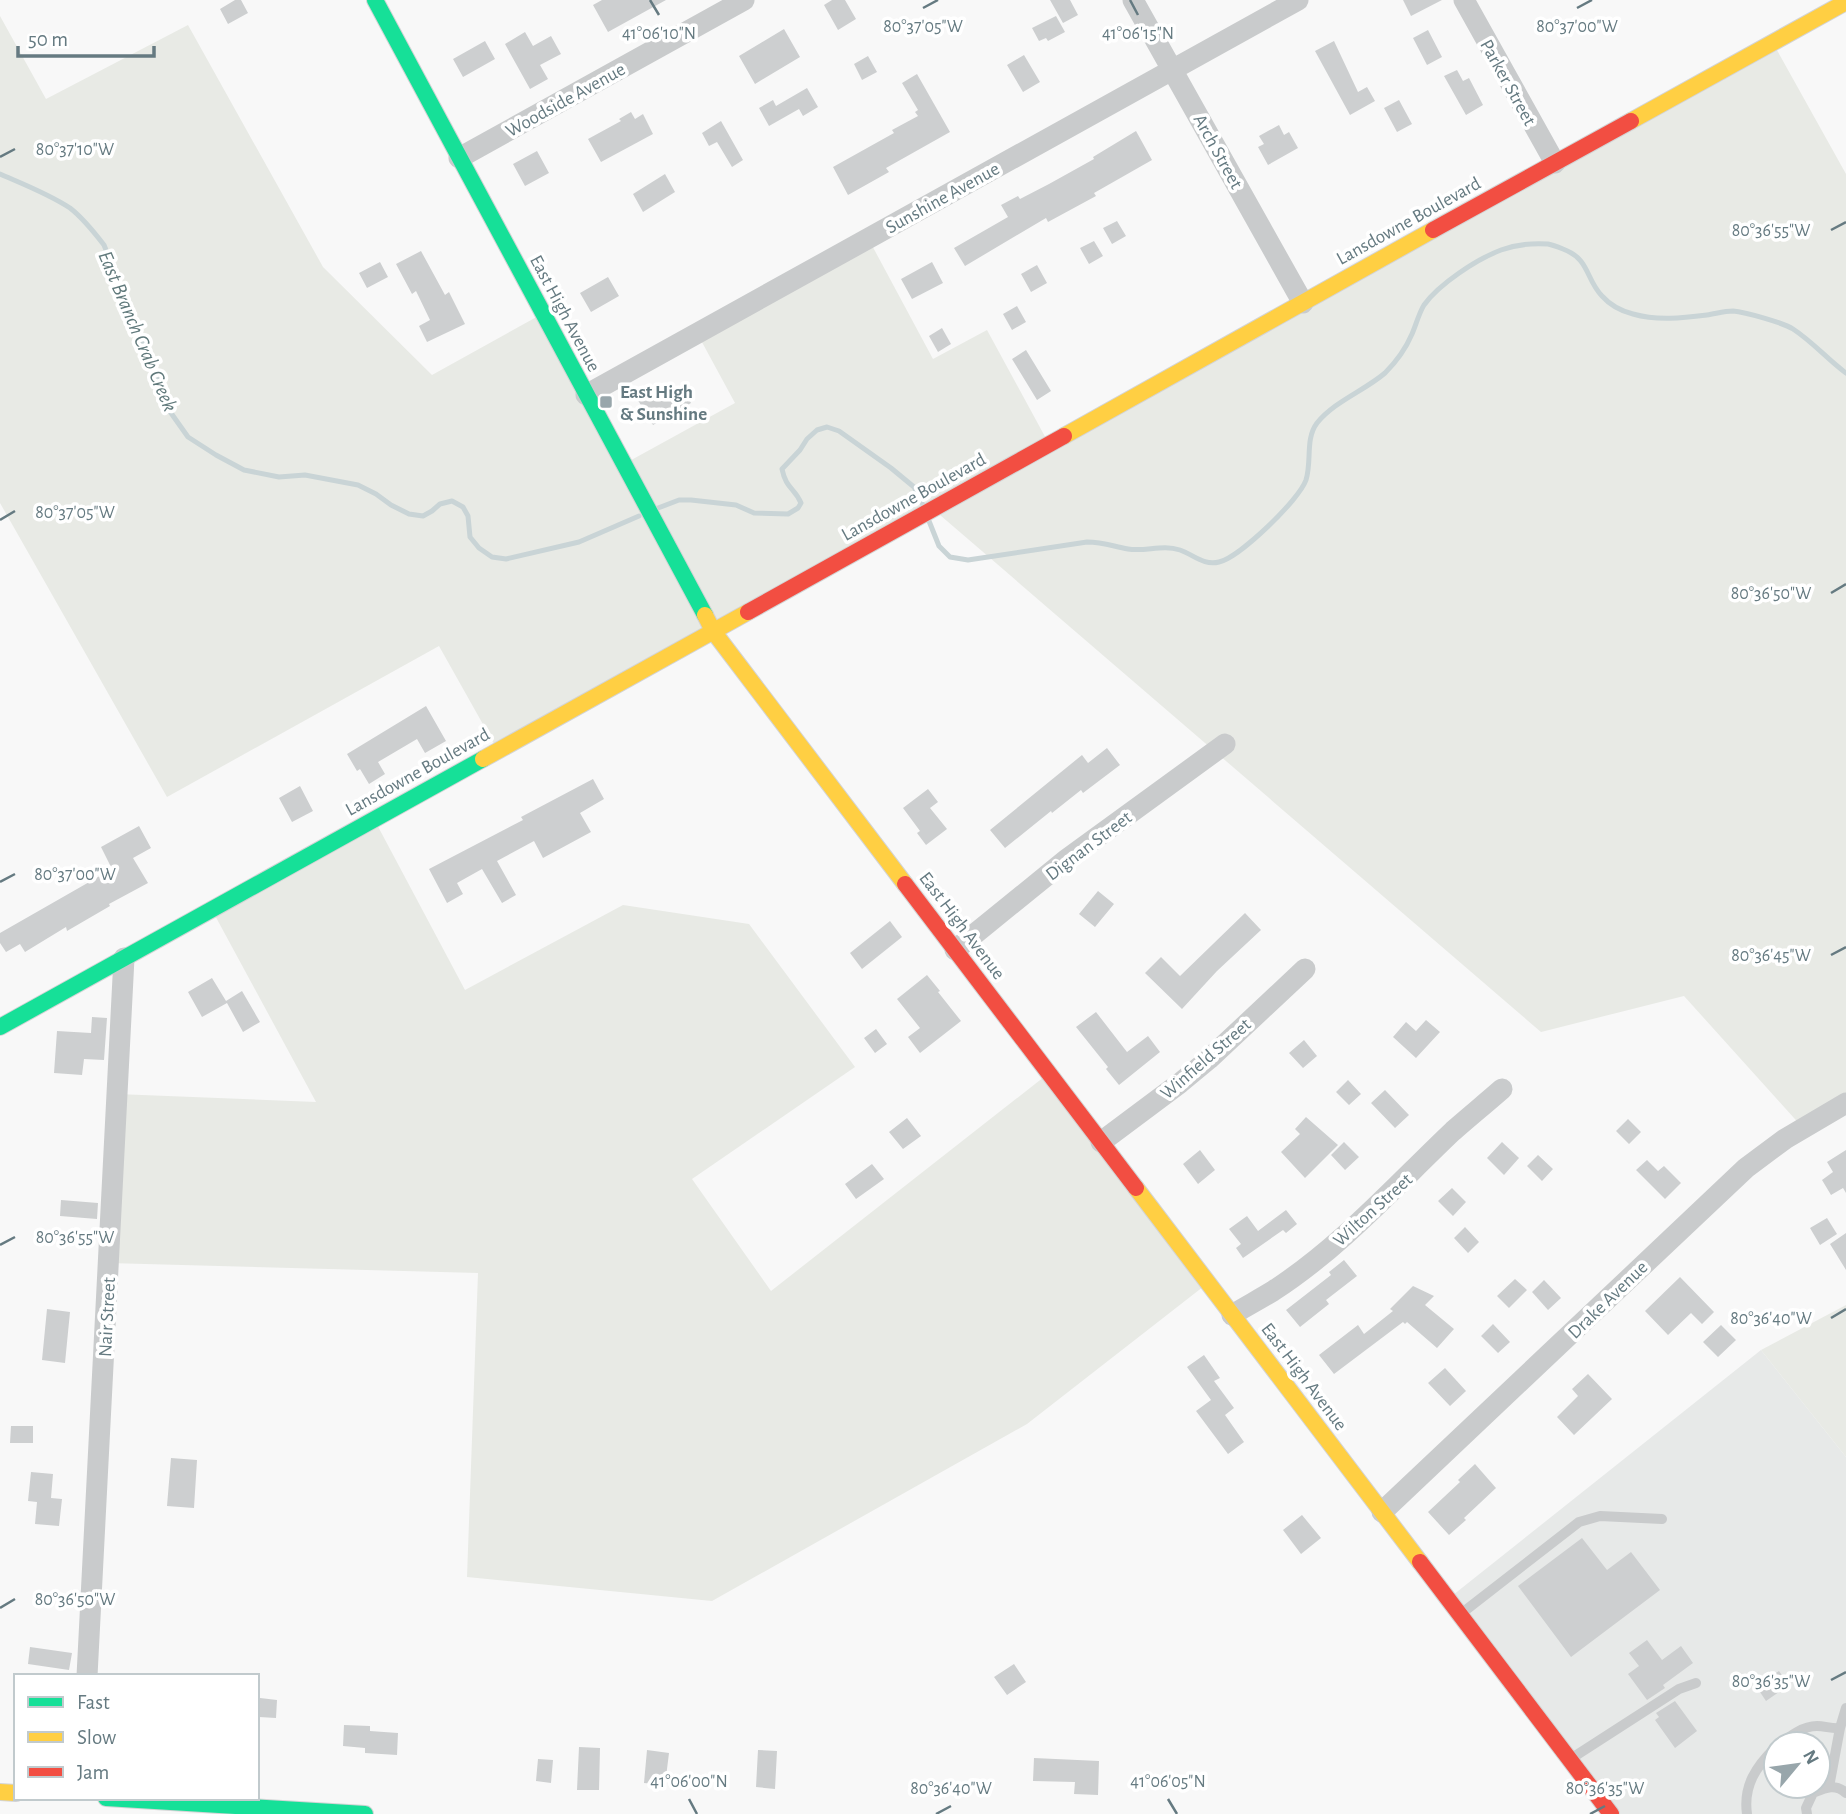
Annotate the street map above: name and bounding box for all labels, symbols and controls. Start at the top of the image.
scale bar [18,14,154,58]
text: 80°37'05"W [883,18,963,36]
text: 80°37'00"W [1536,18,1618,36]
text: 41°06'10"N [622,25,696,43]
text: 41°06'15"N [1102,25,1174,43]
text: 50 m [28,29,68,50]
street label: Parker Street [1476,36,1539,129]
street label: Woodside Avenue [503,60,629,141]
street label: Arch Street [1190,111,1246,192]
text: 80°37'10"W [36,141,114,159]
street label: Sunshine Avenue [883,159,1003,237]
street label: Lansdowne Boulevard [1333,174,1484,269]
text: 80°36'55"W [1732,222,1810,240]
water label: East Branch Crab Creek [94,248,181,415]
street label: East High Avenue [526,252,603,375]
place label: East High & Sunshine [620,383,707,424]
marker: East High & Sunshine [598,394,614,410]
street label: Lansdowne Boulevard [838,450,989,545]
text: 80°37'05"W [35,504,115,522]
text: 80°36'50"W [1731,585,1811,603]
street label: Lansdowne Boulevard [342,725,493,820]
street label: Dignan Street [1042,808,1135,885]
text: 80°37'00"W [34,866,116,884]
street label: East High Avenue [915,869,1008,983]
text: 80°36'45"W [1731,947,1811,965]
street label: Winfield Street [1157,1015,1255,1103]
street label: Wilton Street [1330,1170,1416,1250]
text: 80°36'55"W [36,1229,114,1247]
street label: Drake Avenue [1565,1258,1652,1343]
street label: Nair Street [96,1277,119,1358]
text: 80°36'40"W [1730,1310,1812,1328]
street label: East High Avenue [1257,1320,1350,1434]
text: 80°36'50"W [35,1591,115,1609]
text: 80°36'35"W [1732,1673,1810,1691]
legend [14,1674,259,1800]
text: Fast [77,1692,110,1713]
text: Slow [77,1727,116,1748]
north arrow [1762,1730,1832,1800]
text: N [1799,1747,1822,1768]
text: Jam [77,1762,109,1783]
text: 41°06'00"N [650,1773,728,1791]
text: 41°06'05"N [1130,1773,1206,1791]
text: 80°36'40"W [910,1780,992,1798]
text: 80°36'35"W [1566,1780,1644,1798]

